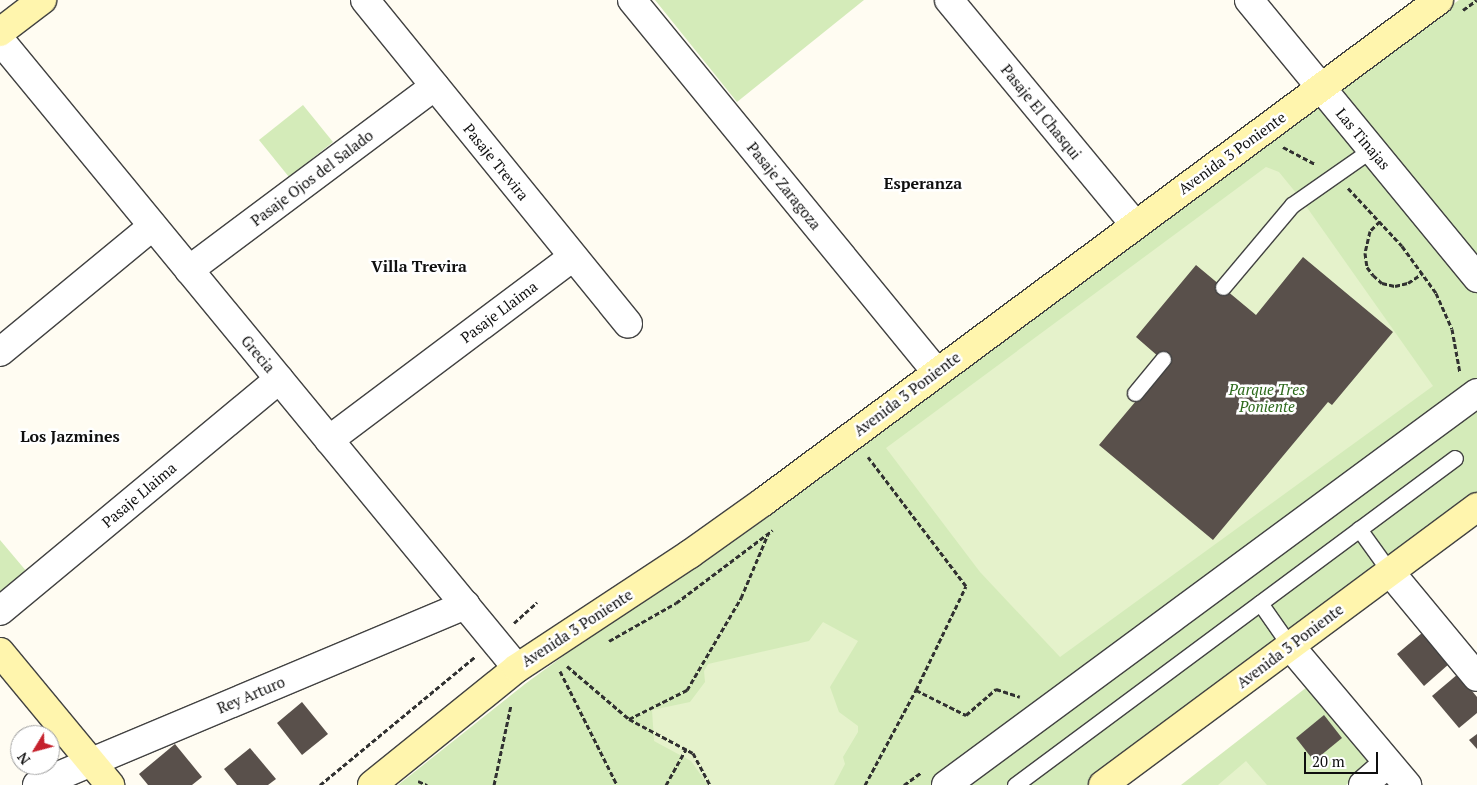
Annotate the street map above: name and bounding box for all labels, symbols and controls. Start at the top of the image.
street label: Pasaje El Chasqui [997,61,1085,163]
street label: Las Tinajas [1332,105,1394,173]
street label: Avenida 3 Poniente [1175,108,1289,198]
street label: Pasaje Trevira [460,120,532,204]
street label: Pasaje Ojos del Salado [247,126,377,230]
street label: Pasaje Zaragoza [743,139,825,233]
district label: Esperanza [884,173,962,193]
district label: Villa Trevira [371,256,467,276]
street label: Pasaje Llaima [457,277,541,347]
street label: Grecia [237,332,279,376]
street label: Avenida 3 Poniente [850,348,964,440]
park label: Parque Tres Poniente [1229,380,1305,415]
district label: Los Jazmines [20,426,120,446]
street label: Pasaje Llaima [98,459,180,531]
street label: Avenida 3 Poniente [518,585,636,671]
street label: Avenida 3 Poniente [1233,600,1347,692]
street label: Rey Arturo [214,673,288,717]
north arrow [10,725,60,775]
scale bar [1307,742,1381,774]
text: N [13,749,34,769]
text: 20 m [1312,751,1345,771]

